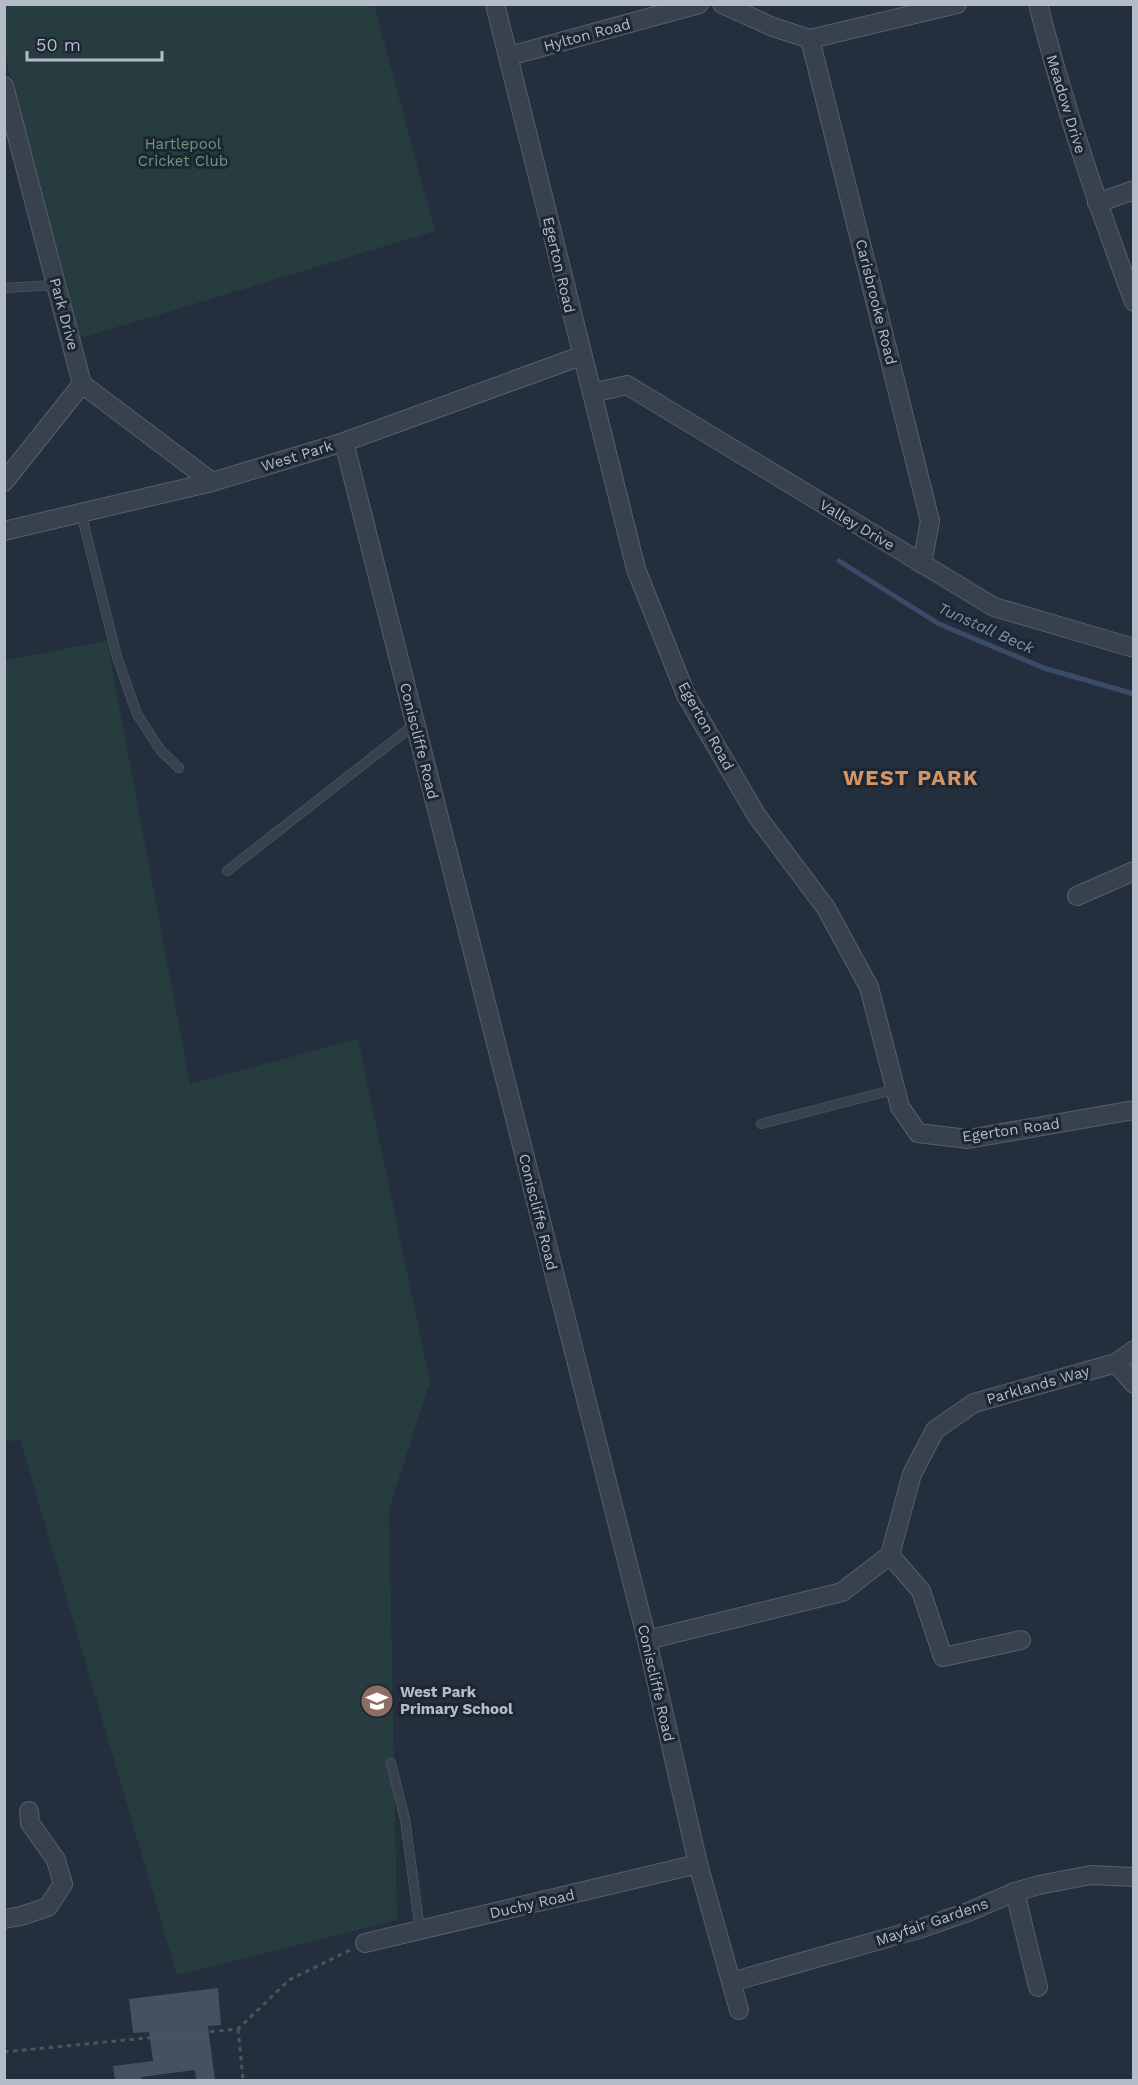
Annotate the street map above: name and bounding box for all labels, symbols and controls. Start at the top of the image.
street label: Hylton Road [542,15,632,55]
scale bar [27,24,162,62]
text: 50 m [36,34,81,55]
street label: Meadow Drive [1042,52,1090,156]
park label: Hartlepool Cricket Club [138,135,228,170]
street label: Egerton Road [539,215,579,315]
street label: Carisbrooke Road [852,237,900,367]
street label: Park Drive [46,276,82,352]
street label: West Park [259,436,336,475]
street label: Valley Drive [816,496,898,554]
water label: Tunstall Beck [935,598,1038,658]
street label: Egerton Road [674,679,738,773]
street label: Coniscliffe Road [396,681,442,801]
district label: WEST PARK [843,765,979,790]
street label: Egerton Road [961,1114,1061,1146]
street label: Coniscliffe Road [515,1152,561,1272]
street label: Parklands Way [984,1362,1092,1408]
street label: Coniscliffe Road [634,1623,678,1743]
school or university icon: West Park Primary School [359,1683,395,1719]
place label: West Park Primary School [400,1683,513,1718]
street label: Duchy Road [488,1885,576,1923]
street label: Mayfair Gardens [873,1894,991,1950]

